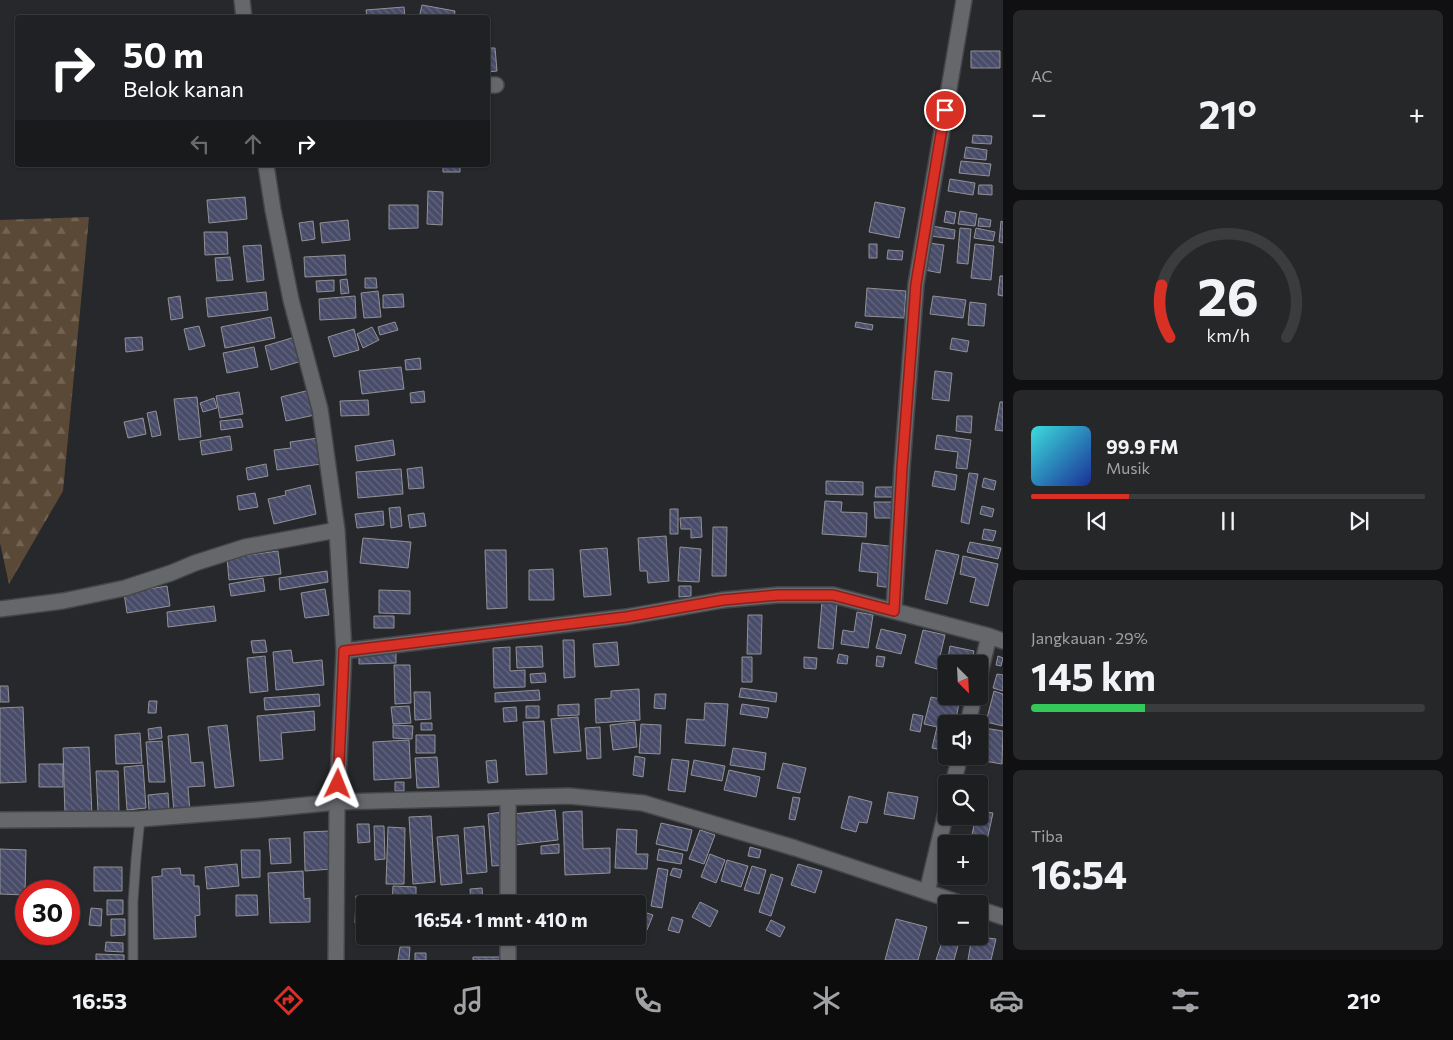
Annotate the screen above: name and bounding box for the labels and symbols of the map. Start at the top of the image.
pin [924,89,966,131]
north arrow [938,655,988,705]
position arrow [311,757,363,809]
speed limit sign: 30 [15,880,80,945]

